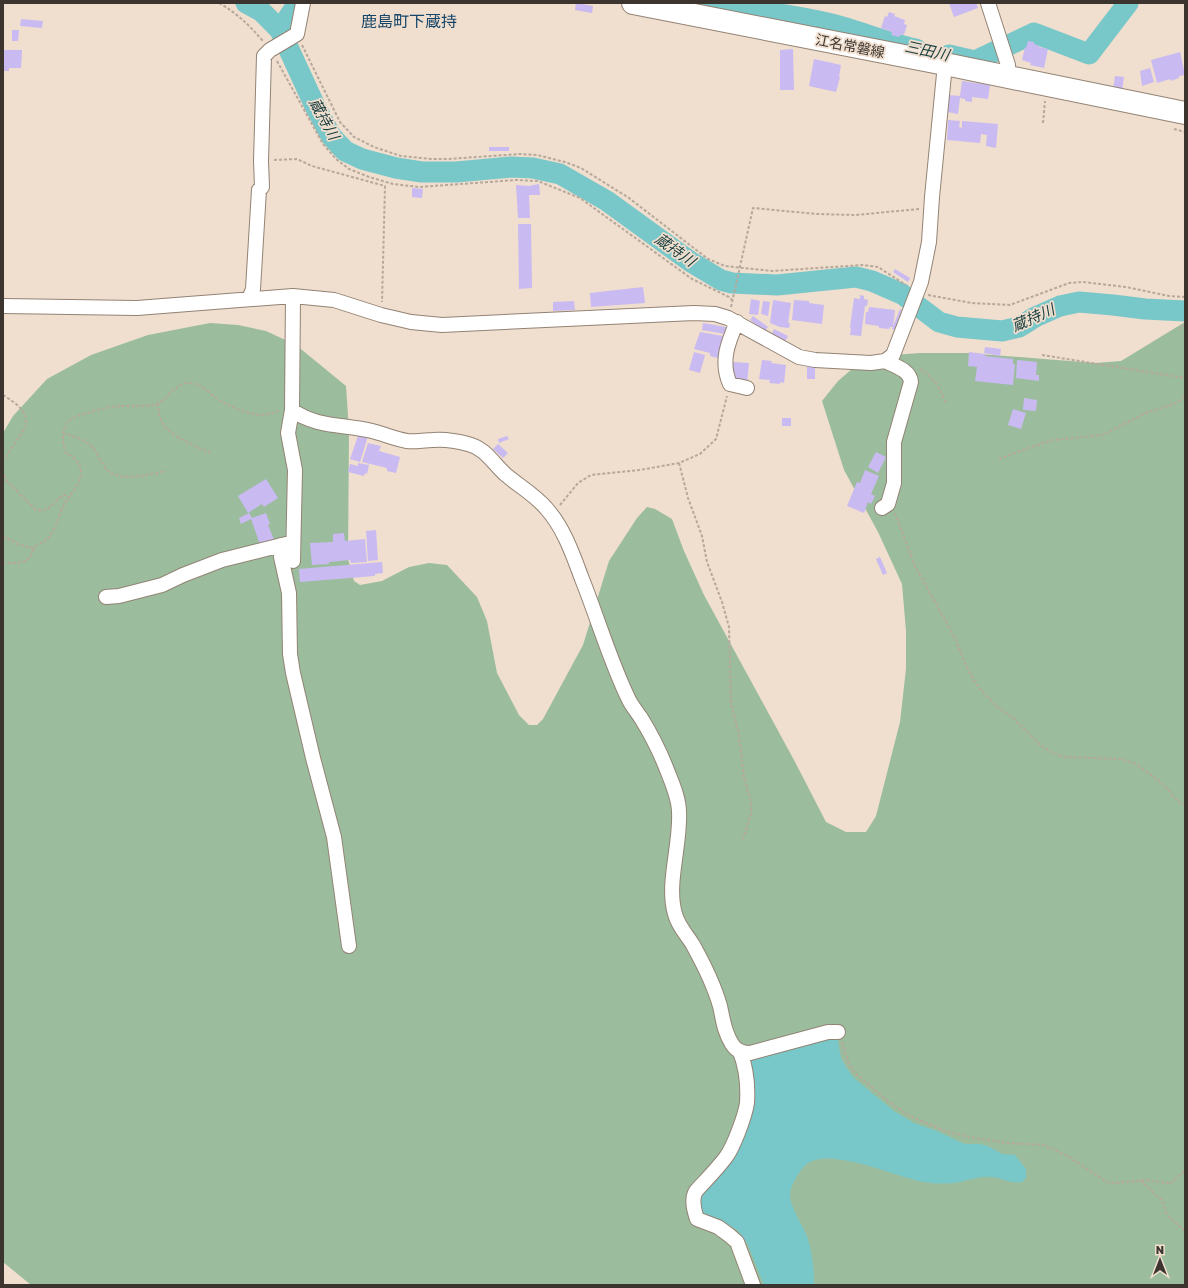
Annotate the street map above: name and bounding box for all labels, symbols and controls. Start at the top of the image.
district label: 鹿島町下蔵持 [361,11,457,31]
street label: 江名常磐線 [814,30,886,61]
water label: 三田川 [903,37,953,64]
water label: 蔵持川 [306,94,345,144]
water label: 蔵持川 [652,229,701,271]
water label: 蔵持川 [1008,299,1059,334]
north arrow [1140,1240,1180,1280]
text: N [1156,1243,1164,1256]

